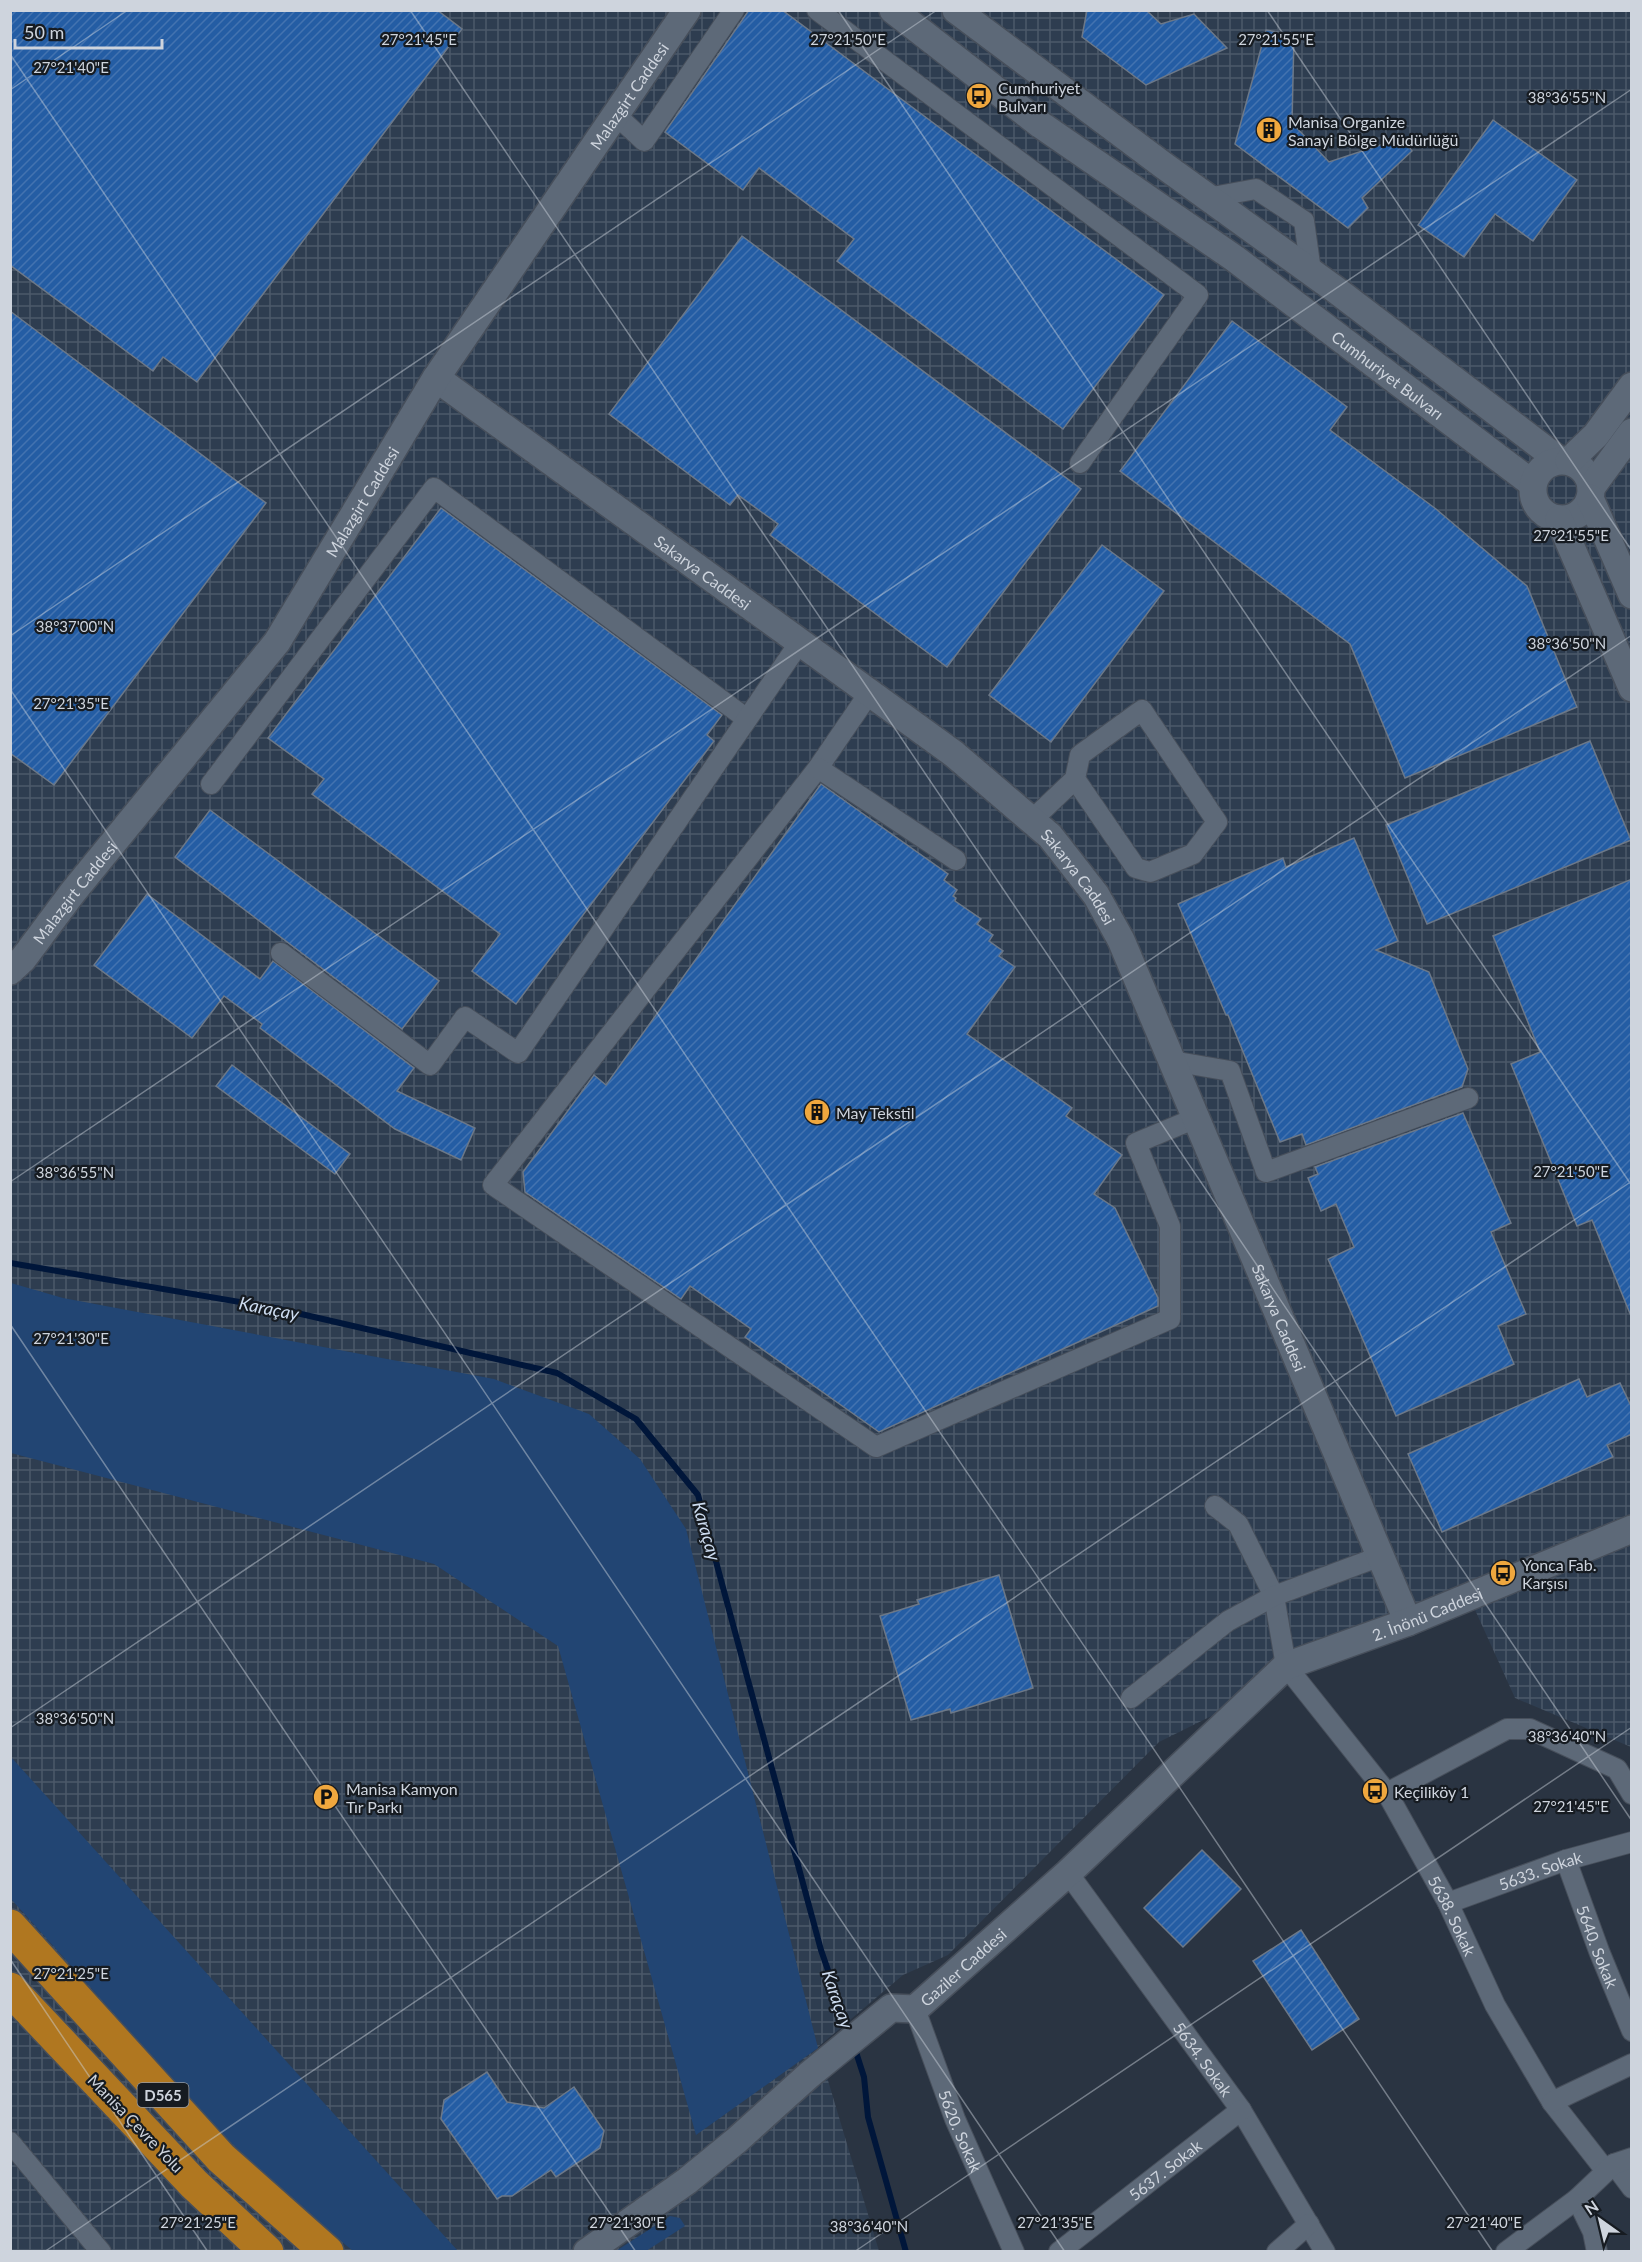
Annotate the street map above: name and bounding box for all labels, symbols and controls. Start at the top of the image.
scale bar [15,12,162,50]
text: 50 m [24,21,64,43]
text: 27°21'45"E [381,30,457,48]
text: 27°21'50"E [810,30,886,48]
text: 27°21'55"E [1238,30,1314,48]
street label: Malazgirt Caddesi [585,38,672,153]
text: 27°21'40"E [33,58,109,76]
place label: Cumhuriyet Bulvarı [998,78,1081,115]
bus stop icon: Cumhuriyet Bulvarı [964,81,994,111]
text: 38°36'55"N [1528,88,1606,106]
place label: Manisa Organize Sanayi Bölge Müdürlüğü [1288,112,1458,149]
building icon: Manisa Organize Sanayi Bölge Müdürlüğü [1254,115,1284,145]
street label: Cumhuriyet Bulvarı [1328,326,1448,423]
street label: Malazgirt Caddesi [321,443,402,560]
text: 27°21'55"E [1533,526,1609,544]
street label: Sakarya Caddesi [651,531,755,613]
text: 38°37'00"N [36,617,114,635]
text: 38°36'50"N [1528,634,1606,652]
text: 27°21'35"E [33,694,109,712]
street label: Sakarya Caddesi [1038,824,1120,928]
street label: Malazgirt Caddesi [28,837,120,947]
building icon: May Tekstil [802,1097,832,1127]
place label: May Tekstil [836,1103,914,1122]
text: 27°21'50"E [1533,1162,1609,1180]
text: 38°36'55"N [36,1163,114,1181]
street label: Sakarya Caddesi [1249,1261,1311,1374]
water label: Karaçay [237,1291,301,1325]
text: 27°21'30"E [33,1329,109,1347]
water label: Karaçay [688,1499,726,1564]
place label: Yonca Fab. Karşısı [1522,1555,1597,1592]
bus stop icon: Yonca Fab. Karşısı [1488,1558,1518,1588]
street label: 2. İnönü Caddesi [1369,1583,1485,1644]
text: 38°36'50"N [36,1709,114,1727]
text: 38°36'40"N [1528,1727,1606,1745]
bus stop icon: Keçiliköy 1 [1360,1776,1390,1806]
place label: Manisa Kamyon Tır Parkı [346,1779,458,1816]
parking icon: Manisa Kamyon Tır Parkı [311,1782,341,1812]
place label: Keçiliköy 1 [1394,1782,1469,1801]
text: 27°21'45"E [1533,1797,1609,1815]
street label: 5633. Sokak [1496,1846,1585,1893]
street label: 5638. Sokak [1425,1872,1481,1959]
street label: 5640. Sokak [1574,1902,1623,1991]
street label: Gaziler Caddesi [916,1924,1009,2010]
text: 27°21'25"E [33,1964,109,1982]
water label: Karaçay [818,1967,858,2032]
street label: 5634. Sokak [1170,2018,1237,2100]
street label: Manisa Çevre Yolu [84,2070,188,2176]
road number: D565 [138,2083,188,2107]
street label: 5620. Sokak [936,2087,987,2175]
street label: 5637. Sokak [1125,2135,1205,2204]
north arrow [1570,2190,1630,2250]
text: N [1581,2196,1602,2218]
text: 27°21'25"E [160,2213,236,2231]
text: 27°21'30"E [589,2213,665,2231]
text: 27°21'35"E [1017,2213,1093,2231]
text: 27°21'40"E [1446,2213,1522,2231]
text: 38°36'40"N [830,2217,908,2235]

